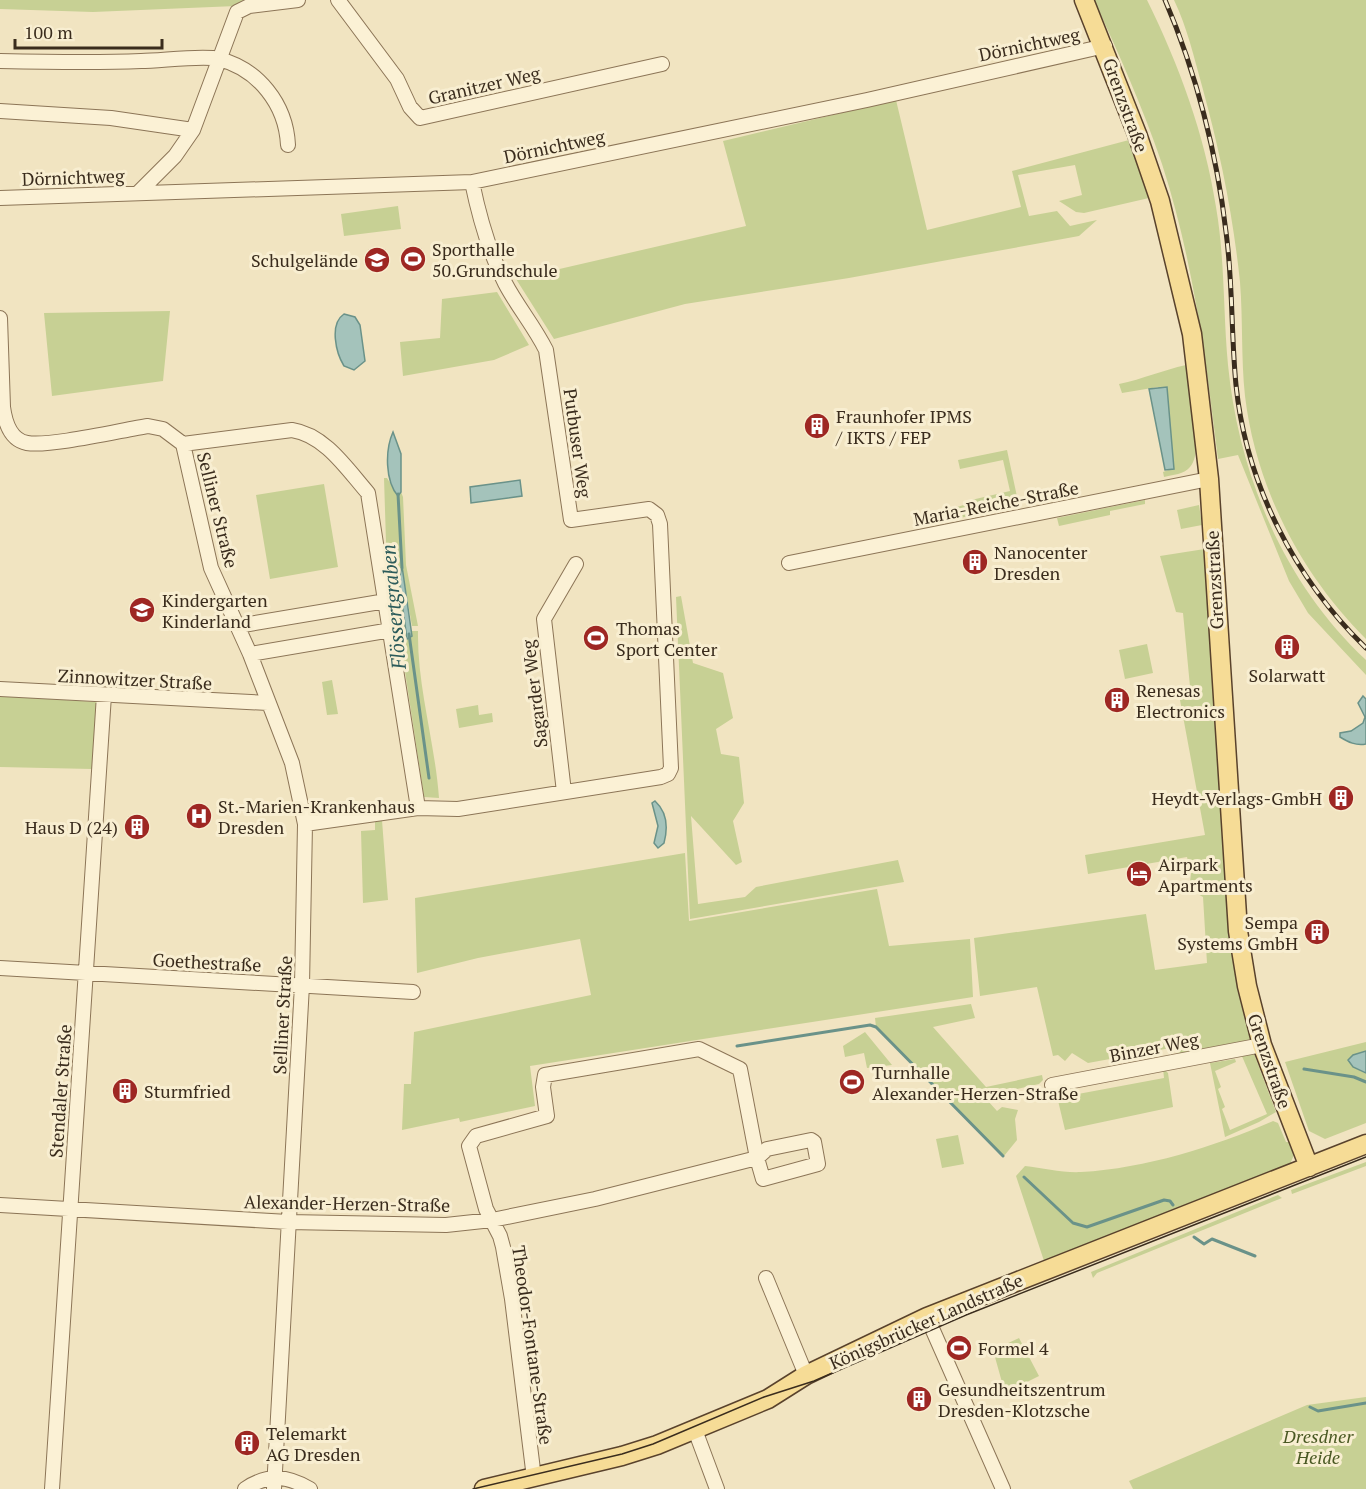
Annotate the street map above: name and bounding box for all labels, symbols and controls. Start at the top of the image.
scale bar [15,12,162,50]
text: 100 m [24,20,73,44]
street label: Dörnichtweg [976,21,1082,66]
street label: Grenzstraße [1098,54,1154,156]
street label: Granitzer Weg [426,60,543,110]
street label: Dörnichtweg [501,123,607,168]
street label: Dörnichtweg [21,163,125,191]
place label: Sporthalle 50.Grundschule [432,237,558,282]
sports icon: Sporthalle 50.Grundschule [398,244,428,274]
school or university icon: Schulgelände [362,245,392,275]
place label: Schulgelände [251,248,358,272]
street label: Putbuser Weg [558,387,598,500]
place label: Fraunhofer IPMS / IKTS / FEP [835,404,972,449]
building icon: Fraunhofer IPMS / IKTS / FEP [802,411,832,441]
street label: Selliner Straße [192,449,244,571]
street label: Maria-Reiche-Straße [911,475,1081,531]
street label: Grenzstraße [1199,530,1229,630]
place label: Nanocenter Dresden [994,540,1087,585]
water label: Flössertgraben [374,543,412,672]
building icon: Nanocenter Dresden [960,547,990,577]
place label: Kindergarten Kinderland [162,588,268,633]
school or university icon: Kindergarten Kinderland [127,595,157,625]
place label: Thomas Sport Center [616,616,717,661]
sports icon: Thomas Sport Center [581,623,611,653]
building icon: Solarwatt [1272,632,1302,662]
street label: Sagarder Weg [515,638,553,749]
street label: Zinnowitzer Straße [57,663,213,695]
place label: Solarwatt [1249,663,1326,687]
place label: Renesas Electronics [1136,678,1225,723]
building icon: Renesas Electronics [1102,685,1132,715]
building icon: Heydt-Verlags-GmbH [1326,783,1356,813]
place label: Heydt-Verlags-GmbH [1152,786,1322,810]
place label: St.-Marien-Krankenhaus Dresden [218,794,415,839]
hospital icon: St.-Marien-Krankenhaus Dresden [184,801,214,831]
building icon: Haus D (24) [122,812,152,842]
place label: Haus D (24) [25,815,118,839]
place label: Airpark Apartments [1158,852,1253,897]
hotel icon: Airpark Apartments [1124,859,1154,889]
place label: Sempa Systems GmbH [1177,910,1298,955]
building icon: Sempa Systems GmbH [1302,917,1332,947]
street label: Goethestraße [152,947,262,977]
street label: Selliner Straße [267,955,297,1075]
street label: Grenzstraße [1243,1010,1297,1112]
street label: Stendaler Straße [43,1023,77,1159]
street label: Binzer Weg [1107,1027,1201,1067]
place label: Turnhalle Alexander-Herzen-Straße [872,1060,1078,1105]
sports icon: Turnhalle Alexander-Herzen-Straße [837,1067,867,1097]
building icon: Sturmfried [110,1076,140,1106]
place label: Sturmfried [144,1079,231,1103]
street label: Alexander-Herzen-Straße [244,1189,450,1217]
street label: Theodor-Fontane-Straße [507,1244,559,1446]
street label: Königsbrücker Landstraße [825,1267,1027,1375]
sports icon: Formel 4 [944,1333,974,1363]
place label: Formel 4 [978,1336,1049,1360]
place label: Gesundheitszentrum Dresden-Klotzsche [938,1377,1106,1422]
building icon: Gesundheitszentrum Dresden-Klotzsche [904,1384,934,1414]
place label: Telemarkt AG Dresden [266,1421,361,1466]
park label: Dresdner Heide [1282,1424,1354,1469]
building icon: Telemarkt AG Dresden [232,1428,262,1458]

